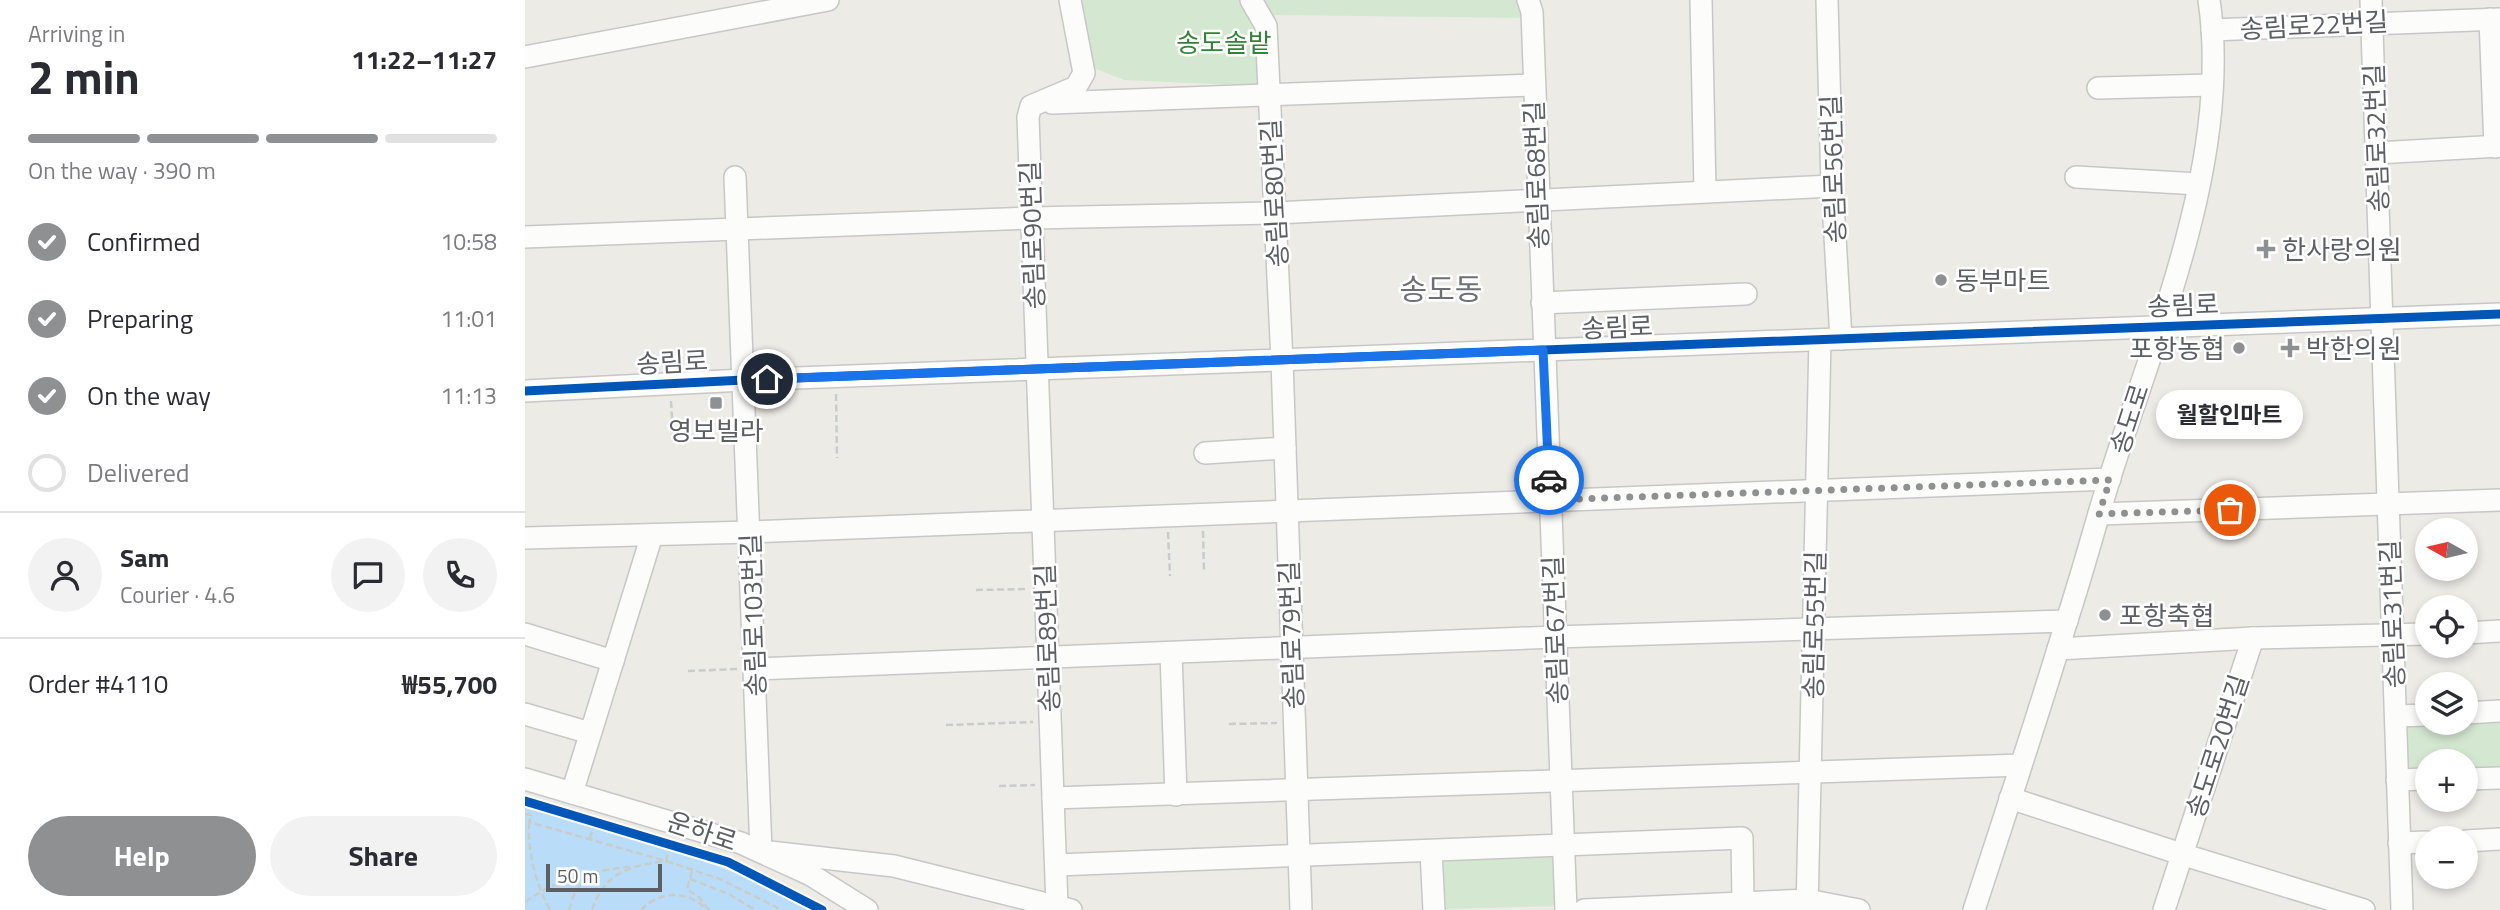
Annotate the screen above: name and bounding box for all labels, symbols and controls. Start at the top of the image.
street label: 송림로22번길 [2239,2,2389,48]
text: Arriving in [28,16,125,51]
park label: 송도솔밭 [1176,23,1272,62]
text: 11:22–11:27 [351,40,497,79]
text: 2 min [28,42,140,112]
street label: 송림로32번길 [2354,63,2398,213]
street label: 송림로56번길 [1811,94,1855,244]
street label: 송림로68번길 [1514,100,1558,250]
street label: 송림로80번길 [1251,118,1297,268]
text: On the way · 390 m [28,153,216,188]
street label: 송림로90번길 [1010,160,1054,310]
text: Confirmed [87,222,201,261]
icon: check [28,223,66,261]
text: 10:58 [440,224,497,259]
place label: 한사랑의원 [2282,230,2402,269]
marker: 한사랑의원 [2256,239,2276,259]
place label: 동부마트 [1955,261,2051,300]
district label: 송도동 [1400,266,1482,312]
marker: 동부마트 [1933,272,1949,288]
street label: 송림로 [2146,284,2220,326]
text: Preparing [87,299,193,338]
icon: check [28,300,66,338]
text: 11:01 [440,301,497,336]
street label: 송림로 [1580,306,1654,348]
place label: 포항농협 [2129,329,2225,368]
place label: 박한의원 [2306,329,2402,368]
marker: 박한의원 [2280,338,2300,358]
marker: 포항농협 [2231,340,2247,356]
street label: 송림로 [635,341,709,383]
pin [737,349,797,409]
icon: home [748,360,786,398]
text: On the way [87,376,211,415]
icon: check [28,377,66,415]
text: 11:13 [440,378,497,413]
street label: 송도로 [2099,379,2159,459]
callout: 월할인마트 [2157,391,2303,440]
marker: 영보빌라 [708,395,724,411]
text: 월할인마트 [2177,397,2282,432]
place label: 영보빌라 [668,411,764,450]
courier [1514,445,1584,515]
text: Delivered [87,453,190,492]
icon: car [1530,461,1568,499]
pin [2200,480,2260,540]
icon: bag [2211,491,2249,529]
north arrow [2415,518,2478,581]
map controls [2415,518,2478,889]
street label: 송림로103번길 [731,533,775,697]
button: person [28,538,102,612]
text: Sam [120,538,169,577]
button: chat [331,538,405,612]
button: phone [423,538,497,612]
street label: 송림로31번길 [2370,539,2414,689]
street label: 송림로55번길 [1793,550,1835,700]
street label: 송림로67번길 [1533,555,1577,705]
street label: 송림로79번길 [1269,560,1313,710]
street label: 송림로89번길 [1025,563,1069,713]
text: Courier · 4.6 [120,577,235,612]
button: locate [2415,595,2478,658]
place label: 포항축협 [2119,596,2215,635]
marker: 포항축협 [2097,607,2113,623]
text: Order #4110 [28,664,168,703]
text: ₩55,700 [402,665,497,704]
street label: 송도로20번길 [2175,669,2259,823]
button: layers [2415,672,2478,735]
button: + [2415,749,2478,812]
street label: 운하로 [662,801,742,861]
button: Help [28,816,256,896]
button: Share [270,816,497,896]
button: − [2415,826,2478,889]
scale bar [546,861,661,893]
text: 50 m [557,861,598,890]

